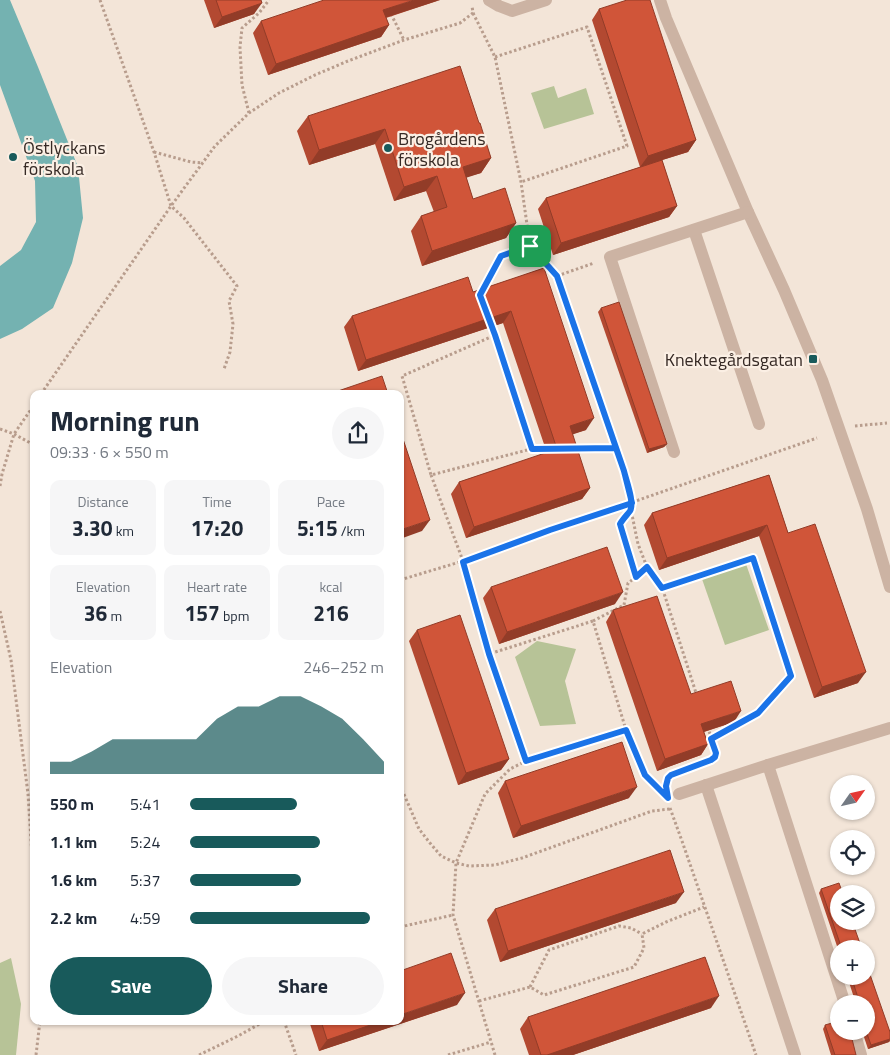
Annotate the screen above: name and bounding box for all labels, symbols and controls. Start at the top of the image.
place label: Brogårdens förskola [398,125,486,173]
place label: Östlyckans förskola [23,134,106,182]
marker: Brogårdens förskola [382,142,394,154]
marker: Östlyckans förskola [7,151,19,163]
pin [509,225,551,267]
icon: arrive [516,232,544,260]
place label: Knektegårdsgatan [665,346,803,373]
marker: Knektegårdsgatan [807,353,819,365]
text: Morning run [50,399,200,442]
button: share [332,407,384,459]
text: 09:33 · 6 × 550 m [50,440,169,464]
text: Distance [77,491,129,512]
text: Time [202,491,232,512]
text: Pace [317,491,345,512]
text: 3.30 [72,512,113,544]
text: 17:20 [191,512,243,544]
text: 5:15 [297,512,338,544]
text: km [113,520,134,541]
text: /km [338,520,365,541]
text: Elevation [76,576,130,597]
text: Heart rate [187,576,247,597]
text: kcal [320,576,342,597]
text: 36 [84,597,107,629]
text: 157 [185,597,220,629]
text: 216 [313,597,349,629]
text: m [107,605,122,626]
text: bpm [220,605,249,626]
text: Elevation [50,655,112,679]
text: 246–252 m [303,655,384,679]
north arrow [830,775,875,820]
map controls [830,775,875,1040]
text: 550 m [50,792,94,816]
text: 5:41 [130,792,160,816]
text: 1.1 km [50,830,97,854]
text: 5:24 [130,830,160,854]
button: locate [830,830,875,875]
text: 1.6 km [50,868,97,892]
text: 5:37 [130,868,160,892]
button: layers [830,885,875,930]
text: 2.2 km [50,906,97,930]
text: 4:59 [130,906,160,930]
button: + [830,940,875,985]
button: Save [50,957,212,1015]
button: Share [222,957,384,1015]
button: − [830,995,875,1040]

